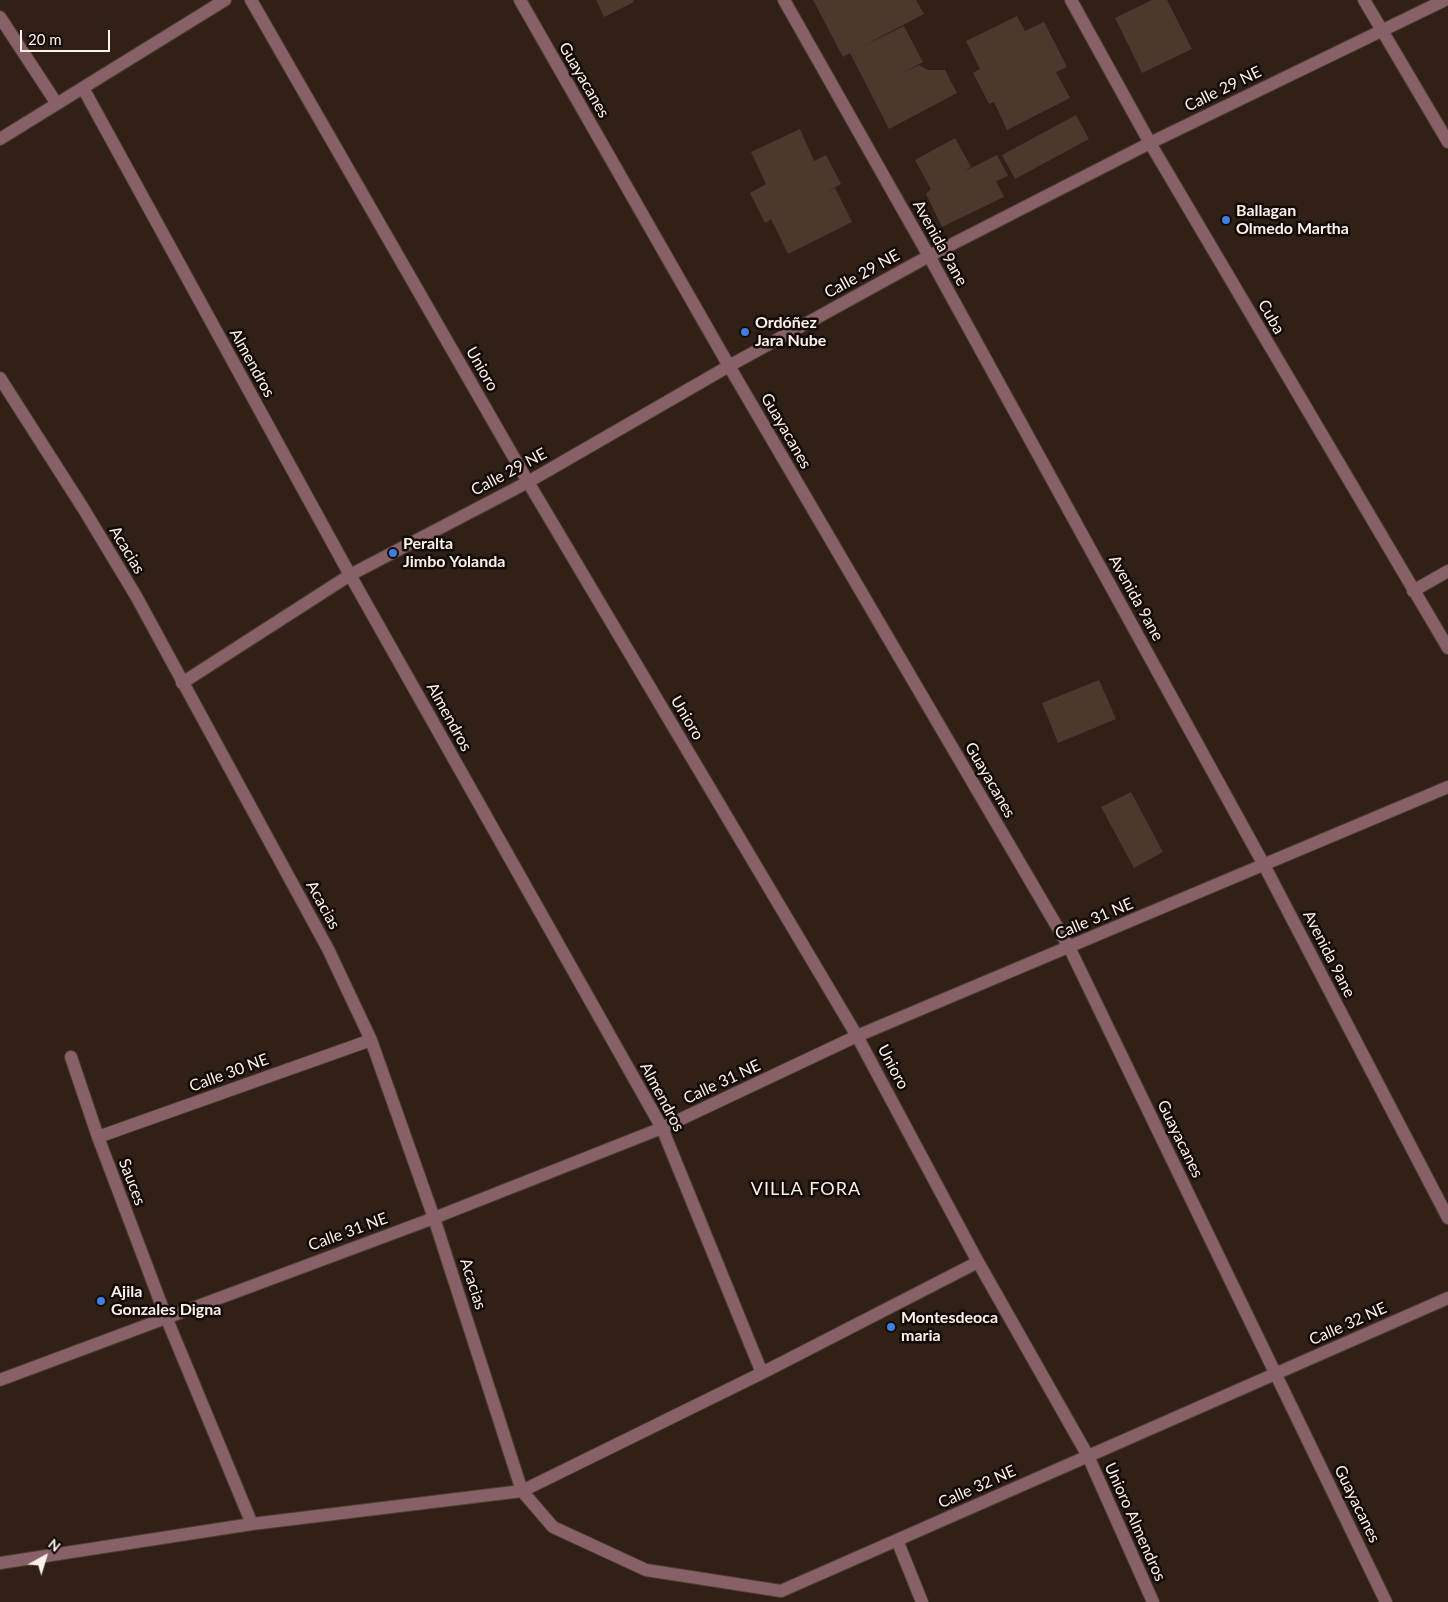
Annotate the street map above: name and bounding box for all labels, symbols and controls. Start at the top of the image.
scale bar [22,20,112,52]
text: 20 m [28,30,62,48]
street label: Guayacanes [555,39,613,121]
street label: Calle 29 NE [1182,62,1264,116]
street label: Avenida 9ane [909,197,971,289]
place label: Ballagan Olmedo Martha [1236,201,1349,239]
marker: Ballagan Olmedo Martha [1220,214,1232,226]
street label: Calle 29 NE [821,246,903,302]
street label: Cuba [1254,296,1288,338]
place label: Ordóñez Jara Nube [755,313,826,351]
street label: Almendros [225,325,279,401]
marker: Ordóñez Jara Nube [739,326,751,338]
street label: Unioro [462,343,502,395]
street label: Guayacanes [757,390,815,472]
street label: Calle 29 NE [468,444,550,500]
street label: Acacias [105,523,149,577]
place label: Peralta Jimbo Yolanda [403,534,505,572]
marker: Peralta Jimbo Yolanda [387,547,399,559]
street label: Avenida 9ane [1105,552,1167,644]
street label: Almendros [422,679,476,755]
street label: Unioro [666,693,708,743]
street label: Guayacanes [961,739,1019,821]
street label: Acacias [302,877,344,933]
street label: Calle 31 NE [1052,894,1136,944]
street label: Avenida 9ane [1299,907,1359,1001]
street label: Unioro [873,1041,913,1093]
street label: Calle 30 NE [187,1050,271,1096]
street label: Calle 31 NE [680,1056,764,1108]
street label: Almendros [636,1059,688,1135]
street label: Guayacanes [1153,1097,1207,1181]
street label: Sauces [114,1156,150,1208]
district label: VILLA FORA [750,1178,862,1200]
street label: Calle 31 NE [306,1209,390,1255]
street label: Acacias [456,1256,490,1312]
place label: Ajila Gonzales Digna [111,1282,221,1320]
marker: Ajila Gonzales Digna [95,1295,107,1307]
street label: Calle 32 NE [1306,1298,1390,1350]
place label: Montesdeoca maria [901,1308,998,1346]
marker: Montesdeoca maria [885,1321,897,1333]
street label: Unioro Almendros [1100,1460,1170,1584]
street label: Calle 32 NE [935,1461,1019,1513]
street label: Guayacanes [1330,1462,1384,1546]
north arrow [20,1532,70,1582]
text: N [45,1535,64,1555]

